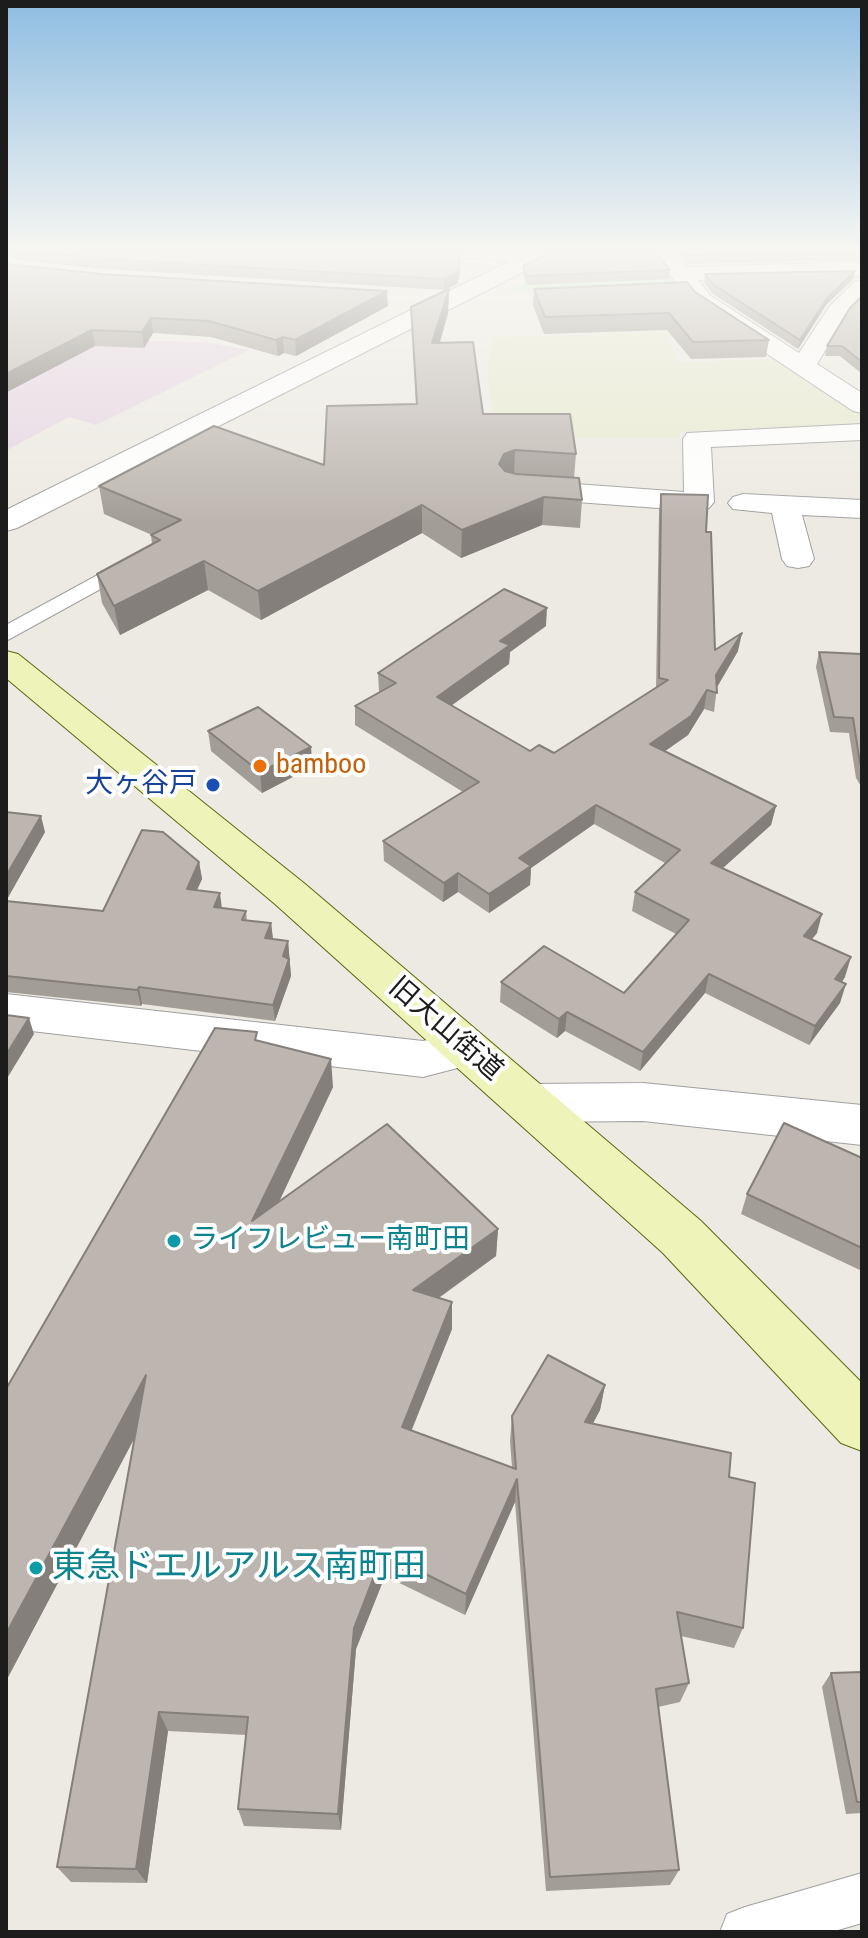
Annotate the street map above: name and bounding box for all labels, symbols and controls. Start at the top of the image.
place label: bamboo [276,749,366,783]
marker: bamboo [251,757,269,775]
place label: 大ヶ谷戸 [85,768,197,802]
marker: 大ヶ谷戸 [204,776,222,794]
street label: 旧大山街道 [381,971,509,1089]
place label: ライフレビュー南町田 [190,1224,470,1258]
marker: ライフレビュー南町田 [165,1232,183,1250]
place label: 東急ドエルアルス南町田 [52,1548,426,1588]
marker: 東急ドエルアルス南町田 [27,1559,45,1577]

